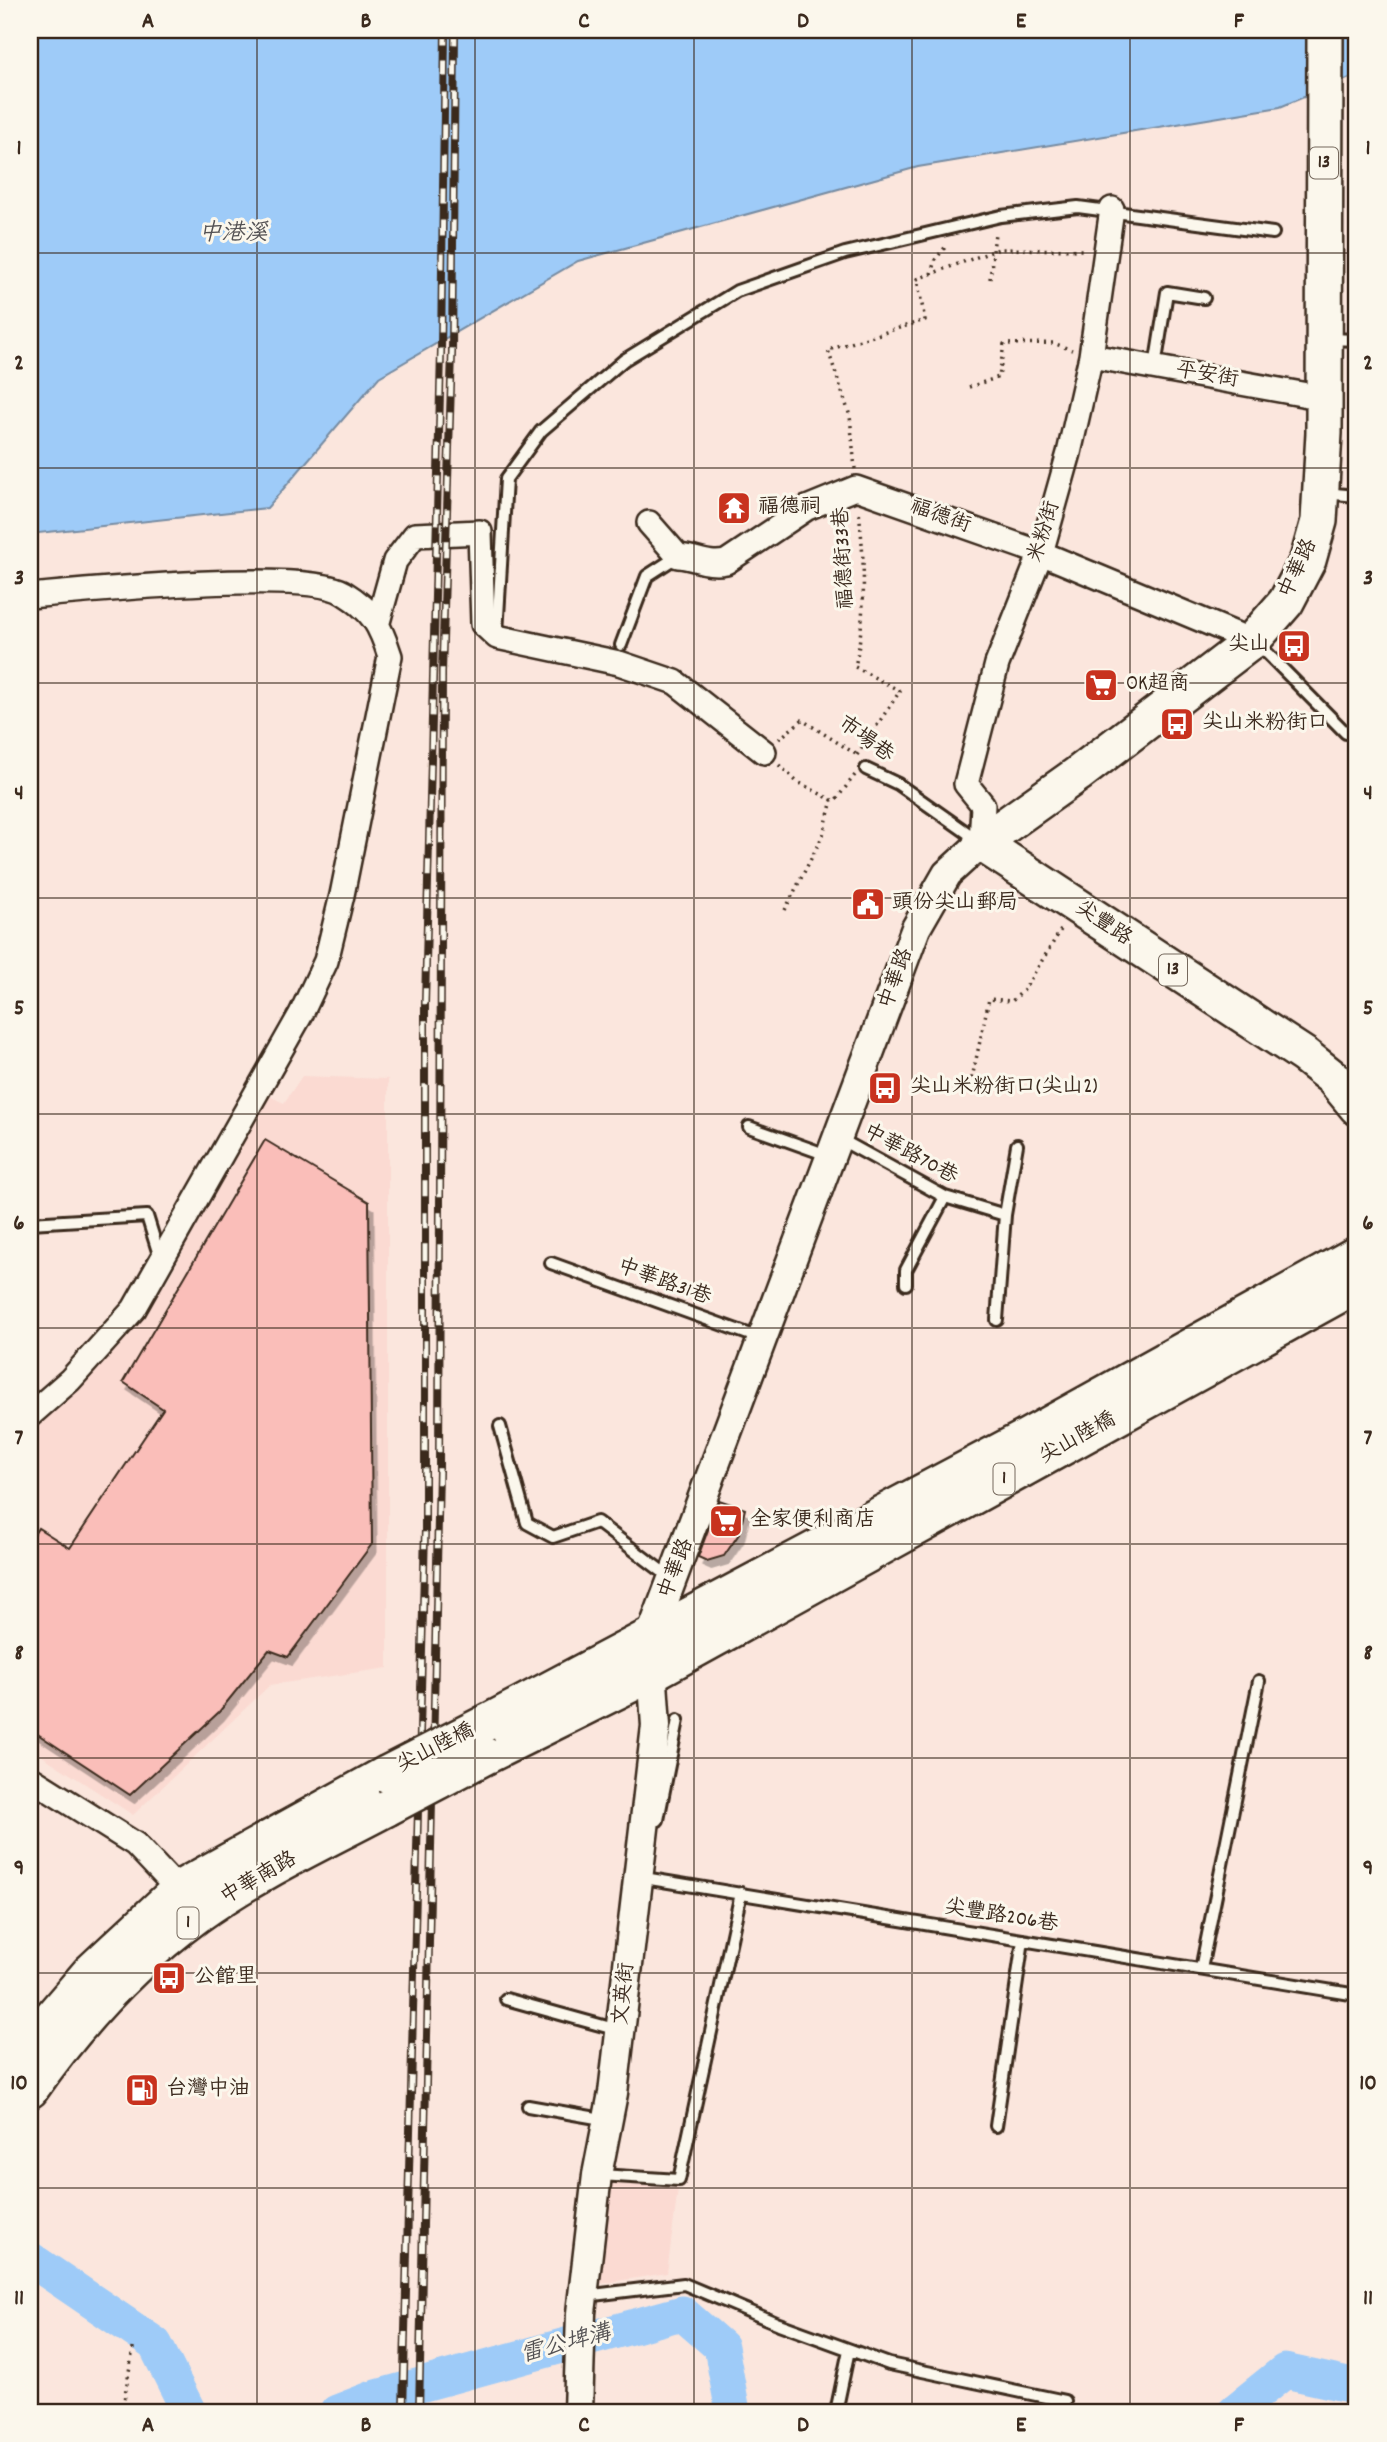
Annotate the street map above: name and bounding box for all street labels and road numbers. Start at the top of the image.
road number: 13 [1310,148,1338,178]
street label: 平安街 [1173,356,1241,396]
street label: 福德街 [905,492,975,542]
street label: 米粉街 [1021,497,1069,567]
street label: 福德街33巷 [827,506,863,610]
street label: 中華路 [1272,534,1326,604]
street label: 市場巷 [831,709,899,771]
street label: 尖豐路 [1068,894,1138,954]
street label: 中華路 [872,944,922,1014]
road number: 13 [1159,954,1187,986]
street label: 中華路70巷 [857,1117,963,1193]
street label: 中華路31巷 [613,1252,715,1314]
street label: 尖山陸橋 [1034,1406,1122,1472]
road number: 1 [993,1464,1014,1494]
street label: 中華路 [652,1534,702,1604]
street label: 尖山陸橋 [392,1717,480,1781]
street label: 中華南路 [215,1845,303,1913]
street label: 尖豐路206巷 [942,1893,1060,1941]
road number: 1 [178,1908,198,1938]
street label: 文英街 [607,1961,643,2027]

